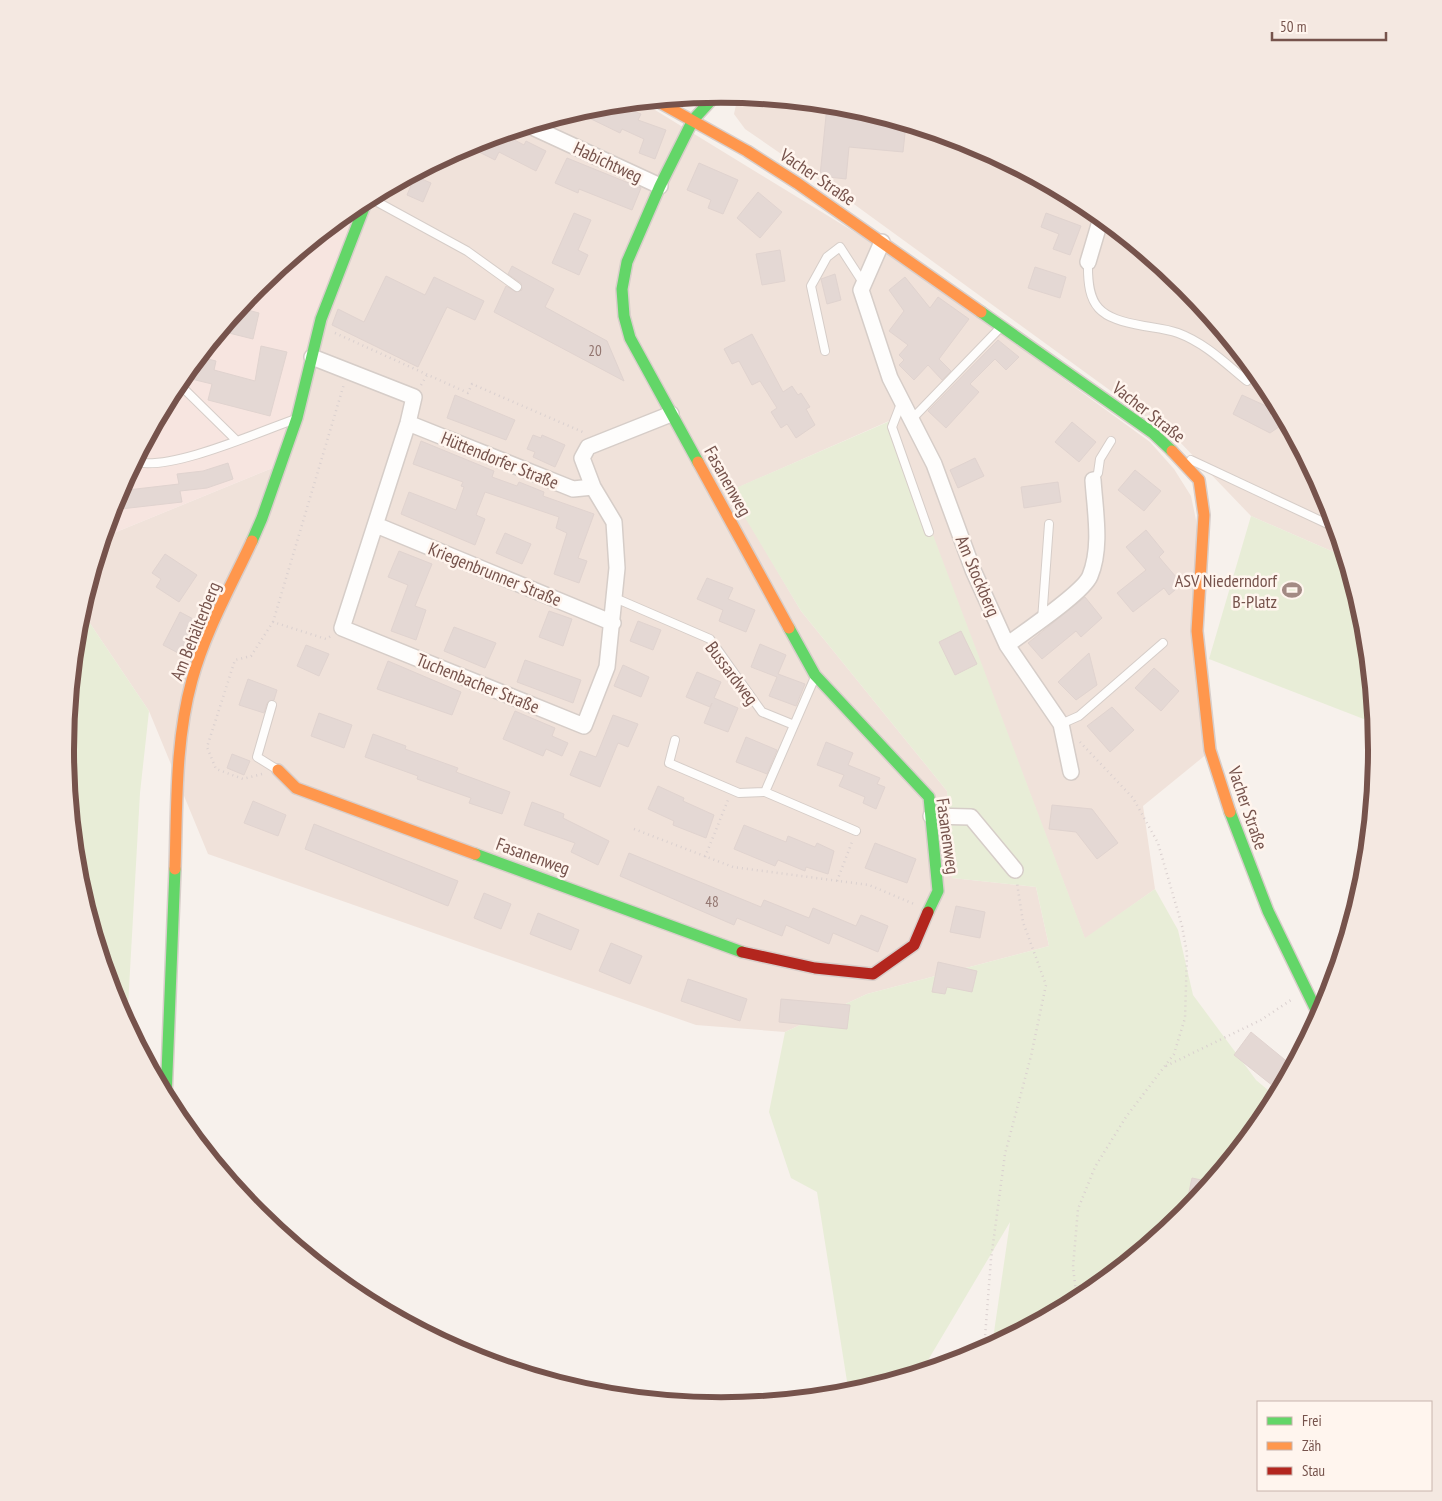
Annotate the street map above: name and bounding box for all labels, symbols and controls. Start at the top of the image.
scale bar [1272,10,1386,42]
text: 50 m [1280,17,1306,36]
street label: Habichtweg [570,136,646,188]
street label: Vacher Straße [775,143,860,211]
house number: 20 [588,341,602,360]
street label: Vacher Straße [1107,376,1190,448]
street label: Hüttendorfer Straße [438,426,562,494]
street label: Fasanenweg [699,442,757,520]
street label: Am Stockberg [951,532,1005,620]
street label: Kriegenbrunner Straße [425,537,565,611]
place label: ASV Niederndorf B-Platz [1175,569,1278,613]
street label: Am Behälterberg [165,578,225,684]
sports icon: ASV Niederndorf B-Platz [1281,579,1303,601]
street label: Bussardweg [701,637,763,709]
street label: Tuchenbacher Straße [413,648,543,718]
street label: Vacher Straße [1223,763,1273,853]
street label: Fasanenweg [931,796,965,876]
street label: Fasanenweg [493,832,573,880]
house number: 48 [705,892,719,911]
legend [1257,1401,1432,1491]
text: Frei [1302,1411,1322,1430]
text: Zäh [1302,1436,1321,1455]
text: Stau [1302,1461,1325,1480]

